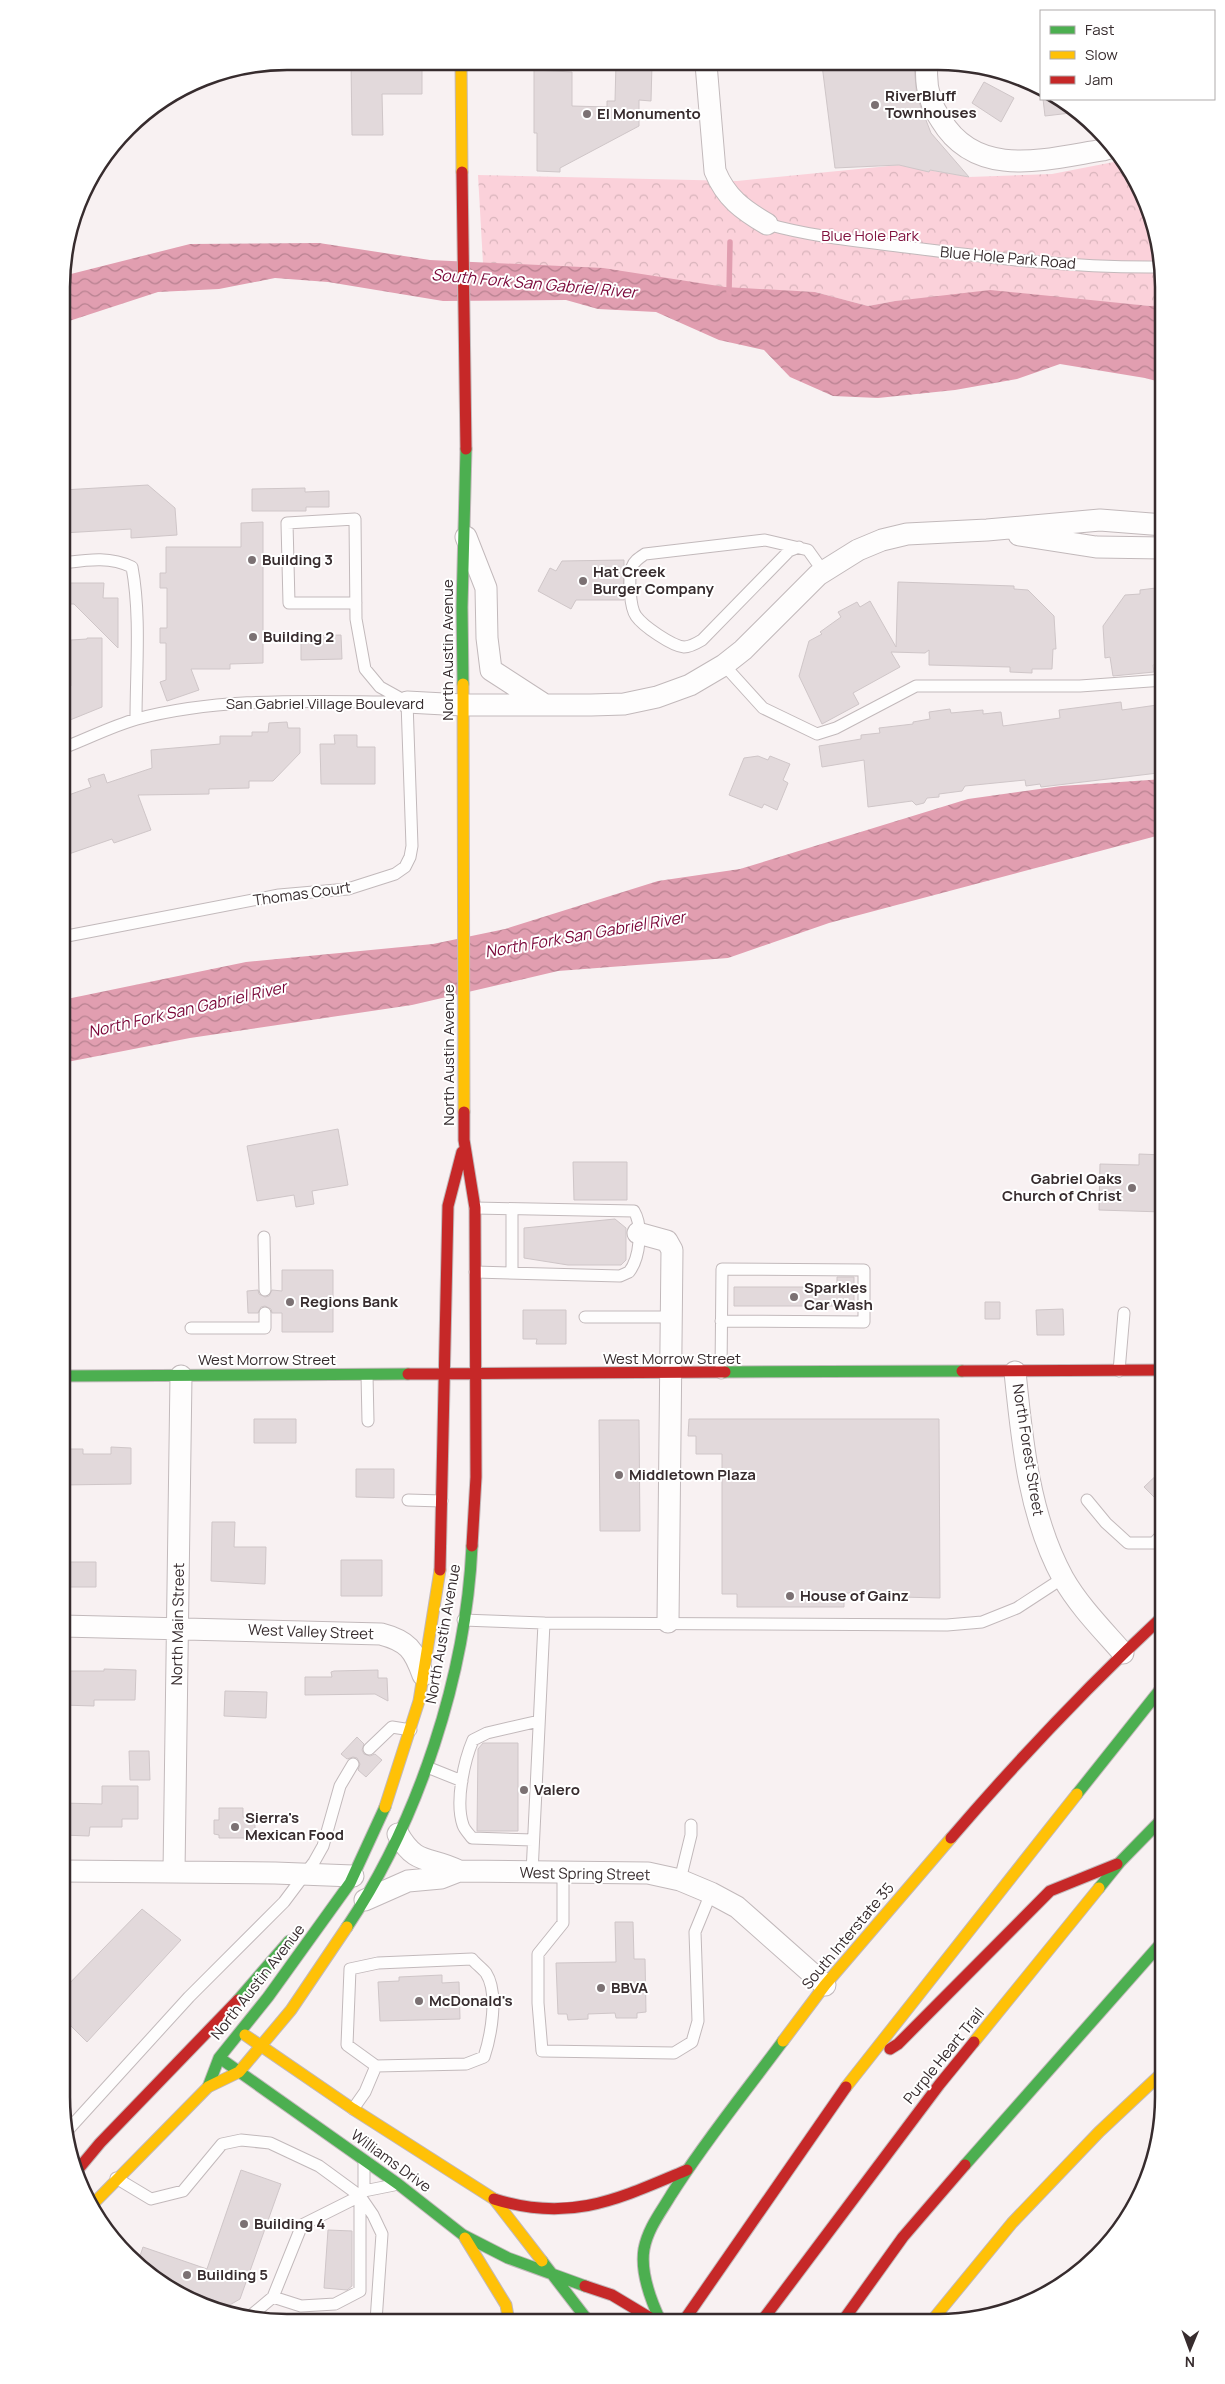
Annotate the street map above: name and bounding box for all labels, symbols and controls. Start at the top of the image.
legend [1040,10,1215,100]
text: Fast [1085,19,1114,40]
text: Slow [1085,44,1118,65]
text: Jam [1085,69,1113,90]
place label: RiverBluff Townhouses [885,85,977,123]
marker: RiverBluff Townhouses [869,99,881,111]
place label: El Monumento [597,103,701,124]
marker: El Monumento [581,108,593,120]
park label: Blue Hole Park [821,225,919,246]
street label: Blue Hole Park Road [939,241,1077,274]
water label: South Fork San Gabriel River [431,263,640,303]
place label: Building 3 [262,549,333,570]
marker: Building 3 [246,554,258,566]
place label: Hat Creek Burger Company [593,561,715,599]
marker: Hat Creek Burger Company [577,575,589,587]
street label: North Austin Avenue [437,579,458,721]
place label: Building 2 [263,626,334,647]
marker: Building 2 [247,631,259,643]
street label: San Gabriel Village Boulevard [226,693,424,714]
street label: Thomas Court [252,876,352,911]
water label: North Fork San Gabriel River [483,905,689,962]
water label: North Fork San Gabriel River [86,975,291,1043]
street label: North Austin Avenue [438,984,459,1126]
place label: Gabriel Oaks Church of Christ [1002,1168,1122,1206]
marker: Gabriel Oaks Church of Christ [1126,1182,1138,1194]
place label: Sparkles Car Wash [804,1277,873,1315]
place label: Regions Bank [300,1291,399,1312]
marker: Sparkles Car Wash [788,1291,800,1303]
marker: Regions Bank [284,1296,296,1308]
street label: West Morrow Street [603,1348,741,1369]
street label: West Morrow Street [198,1349,336,1370]
street label: North Forest Street [1008,1382,1049,1518]
place label: Middletown Plaza [629,1464,756,1485]
marker: Middletown Plaza [613,1469,625,1481]
street label: North Main Street [166,1562,189,1686]
street label: North Austin Avenue [420,1562,465,1705]
place label: House of Gainz [800,1585,909,1606]
marker: House of Gainz [784,1590,796,1602]
street label: West Valley Street [248,1619,374,1644]
place label: Valero [534,1779,580,1800]
marker: Valero [518,1784,530,1796]
place label: Sierra's Mexican Food [245,1807,344,1845]
marker: Sierra's Mexican Food [229,1821,241,1833]
street label: West Spring Street [519,1862,651,1885]
street label: South Interstate 35 [797,1878,899,1994]
street label: North Austin Avenue [206,1919,310,2044]
place label: BBVA [611,1977,648,1998]
marker: BBVA [595,1982,607,1994]
place label: McDonald's [429,1990,513,2011]
marker: McDonald's [413,1995,425,2007]
street label: Purple Heart Trail [898,2003,989,2108]
street label: Williams Drive [347,2124,436,2197]
place label: Building 4 [254,2213,325,2234]
marker: Building 4 [238,2218,250,2230]
place label: Building 5 [197,2264,268,2285]
marker: Building 5 [181,2269,193,2281]
north arrow [1165,2324,1215,2374]
text: N [1185,2353,1195,2372]

